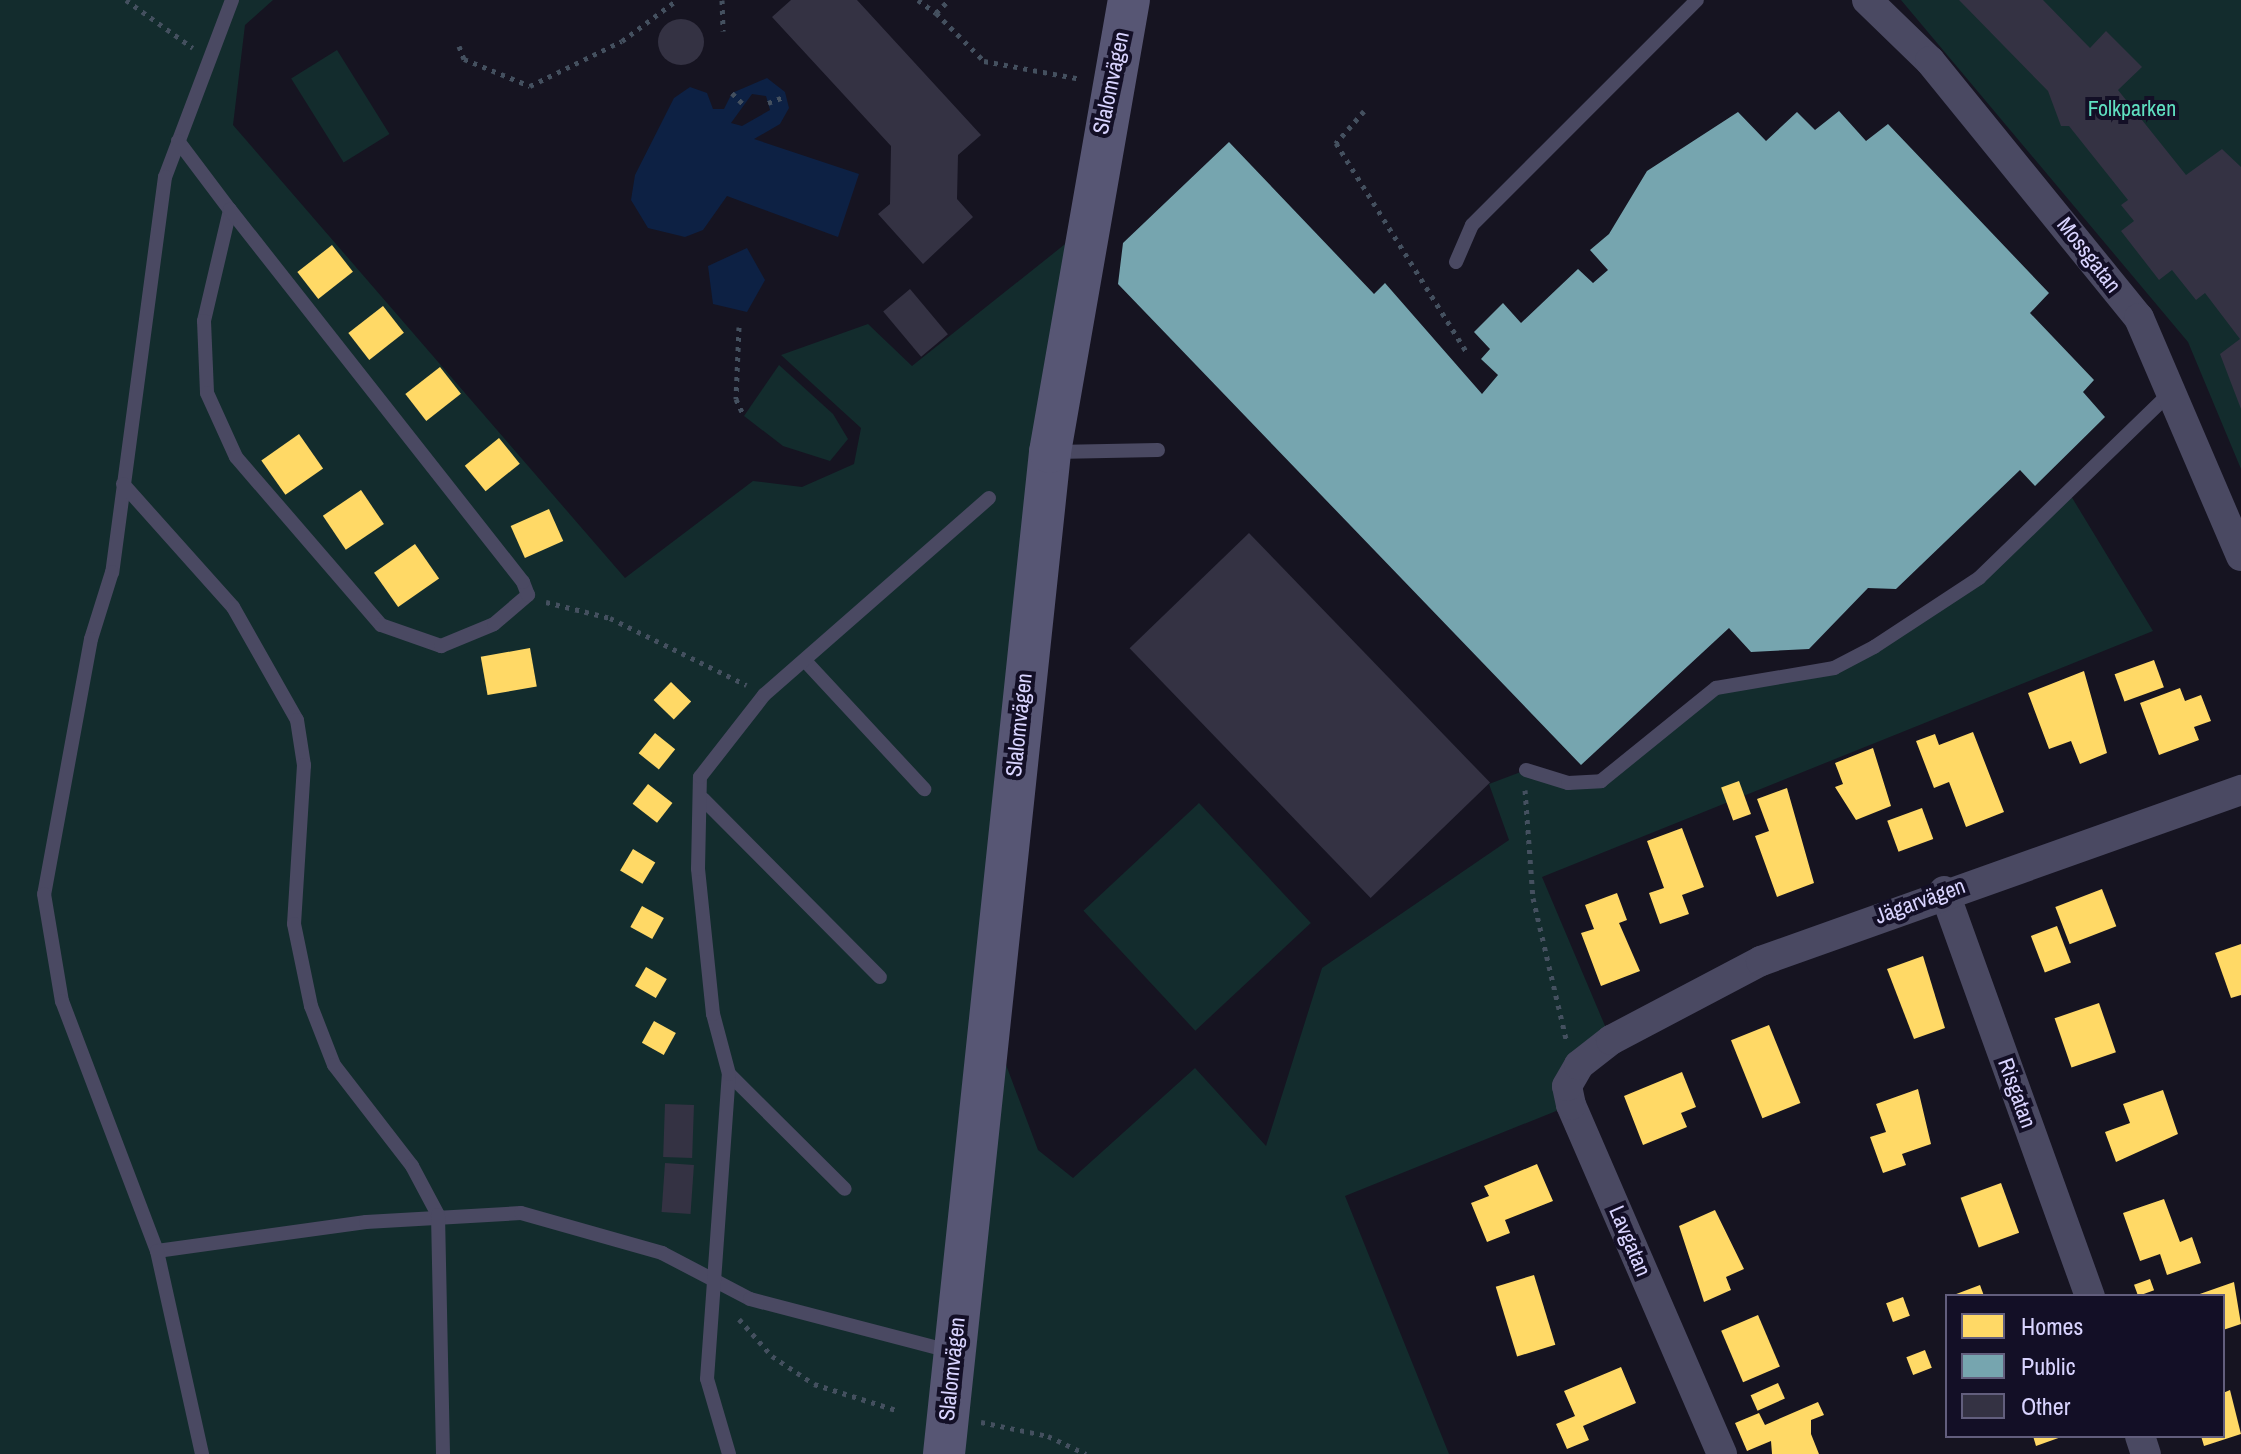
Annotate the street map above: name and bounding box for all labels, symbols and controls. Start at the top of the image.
street label: Slalomvägen [1087,29,1135,137]
park label: Folkparken [2088,96,2176,122]
street label: Mossgatan [2051,212,2127,298]
street label: Slalomvägen [1000,672,1038,778]
street label: Jägarvägen [1871,872,1969,930]
street label: Risgatan [1992,1055,2042,1131]
street label: Lavgatan [1603,1202,1657,1280]
legend [1945,1294,2225,1438]
text: Homes [2021,1310,2083,1342]
street label: Slalomvägen [933,1316,971,1422]
text: Public [2021,1350,2076,1382]
text: Other [2021,1390,2070,1422]

